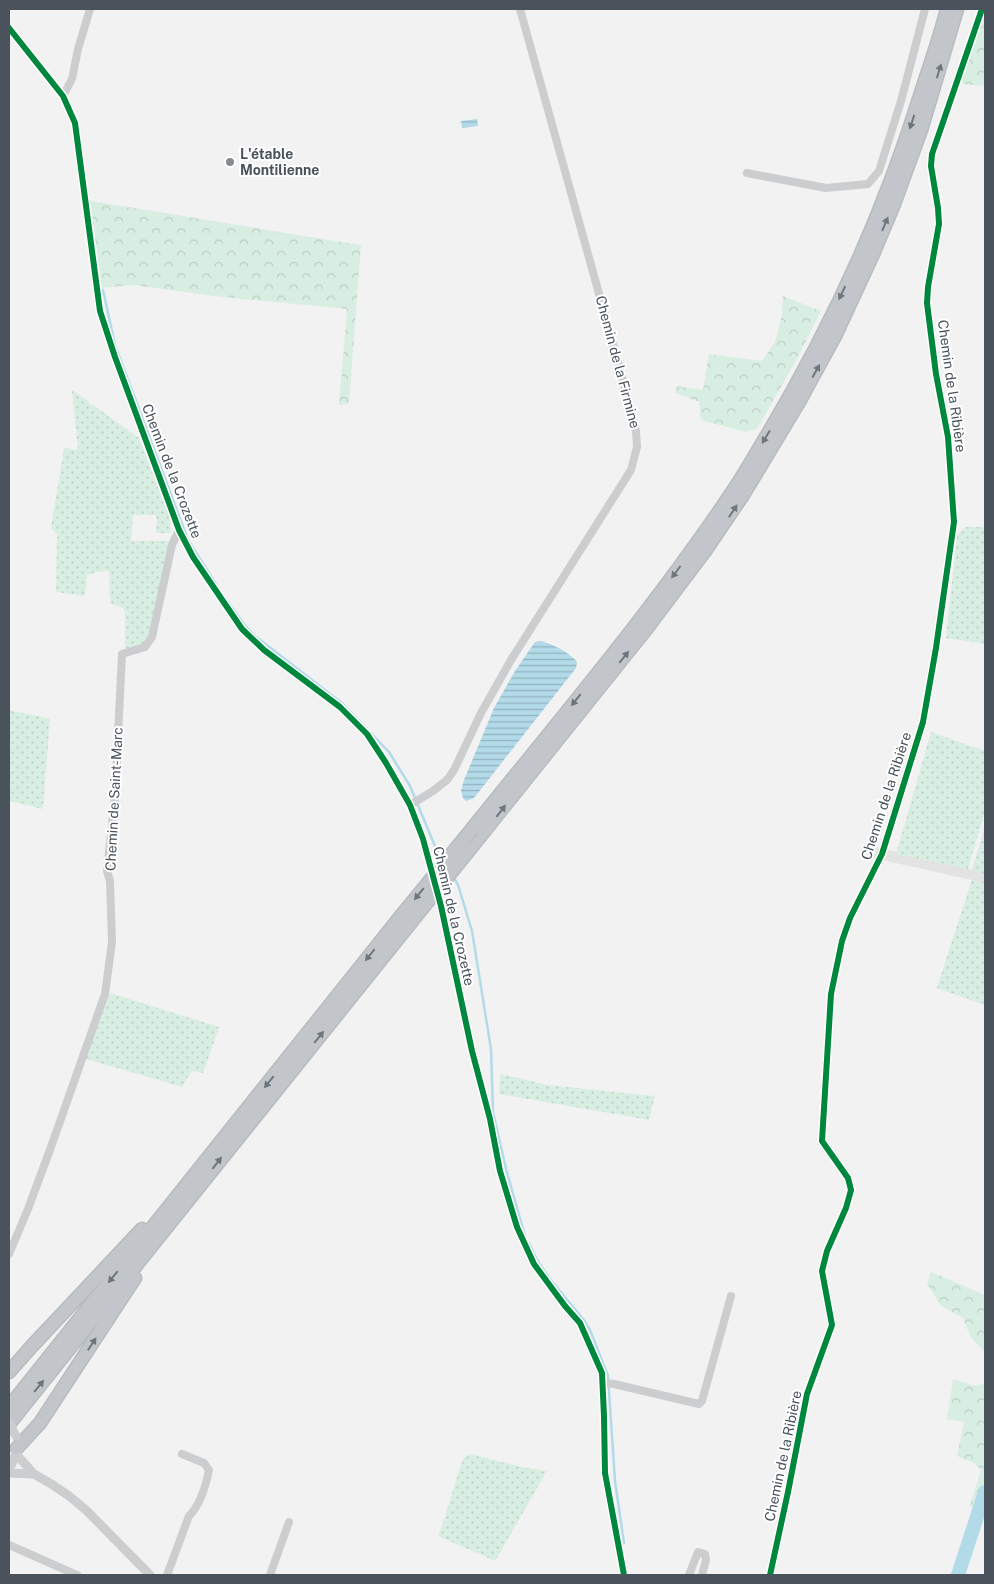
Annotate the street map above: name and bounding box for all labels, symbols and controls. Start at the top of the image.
one-way arrow [936,64,944,79]
one-way arrow [908,115,915,130]
place label: L'étable Montilienne [240,146,319,178]
marker: L'étable Montilienne [224,156,236,168]
one-way arrow [882,217,890,232]
one-way arrow [838,286,846,300]
street label: Chemin de la Firmine [593,294,643,430]
street label: Chemin de la Ribière [935,319,969,453]
one-way arrow [812,364,820,378]
street label: Chemin de la Crozette [139,402,205,540]
one-way arrow [761,430,770,443]
one-way arrow [728,504,737,517]
one-way arrow [671,565,681,579]
one-way arrow [618,651,629,664]
one-way arrow [570,693,581,706]
street label: Chemin de Saint-Marc [102,727,126,871]
street label: Chemin de la Ribière [858,730,914,862]
one-way arrow [495,805,506,818]
street label: Chemin de la Crozette [430,845,478,987]
one-way arrow [413,887,424,900]
one-way arrow [365,948,376,961]
one-way arrow [314,1031,325,1044]
one-way arrow [264,1075,275,1088]
one-way arrow [212,1157,223,1170]
one-way arrow [107,1270,118,1283]
one-way arrow [87,1337,97,1351]
one-way arrow [34,1380,45,1393]
street label: Chemin de la Ribière [761,1389,805,1523]

